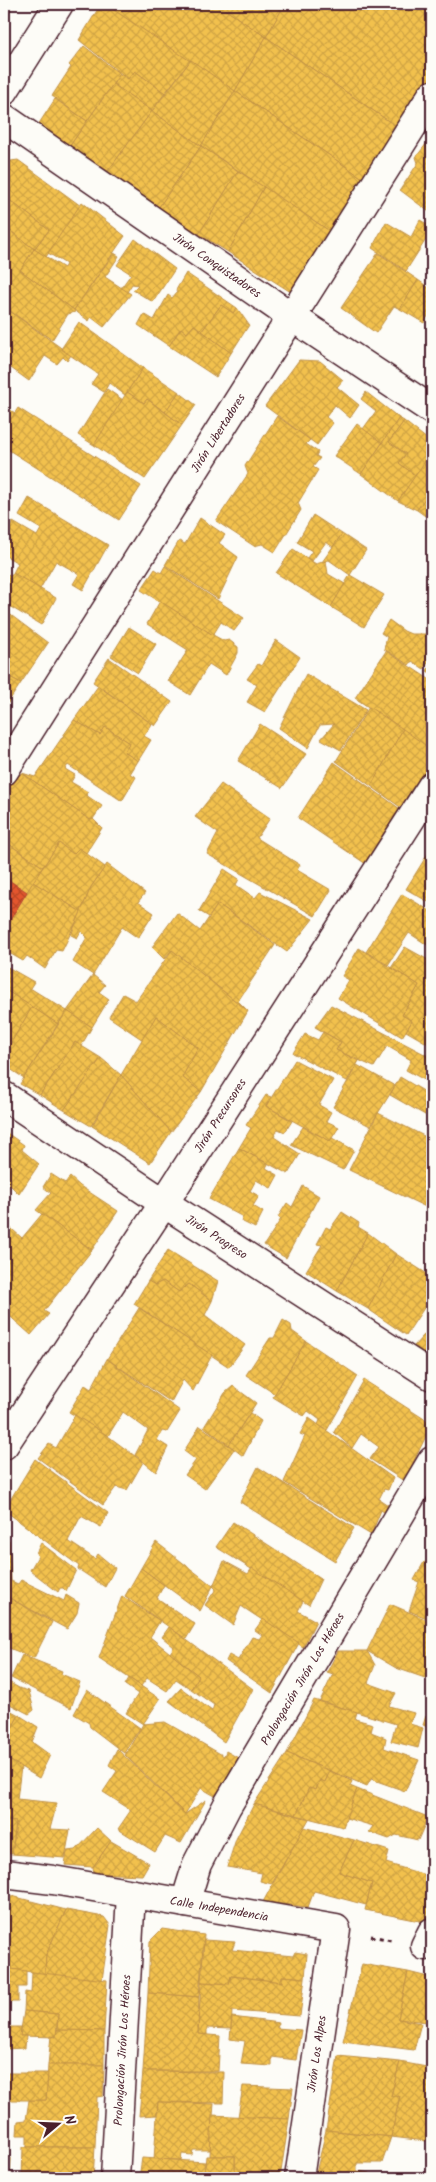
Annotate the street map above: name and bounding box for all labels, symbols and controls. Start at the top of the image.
street label: Jirón Conquistadores [169,228,265,303]
street label: Jirón Libertadores [186,390,250,476]
street label: Jirón Precursores [189,1075,251,1157]
street label: Jirón Progreso [182,1210,251,1264]
street label: Prolongación Jirón Los Héroes [256,1609,349,1749]
street label: Calle Independencia [168,1891,270,1927]
street label: Prolongación Jirón Los Héroes [108,1974,136,2126]
street label: Jirón Los Alpes [302,2014,332,2094]
north arrow [32,2100,82,2150]
text: N [58,2112,81,2128]

